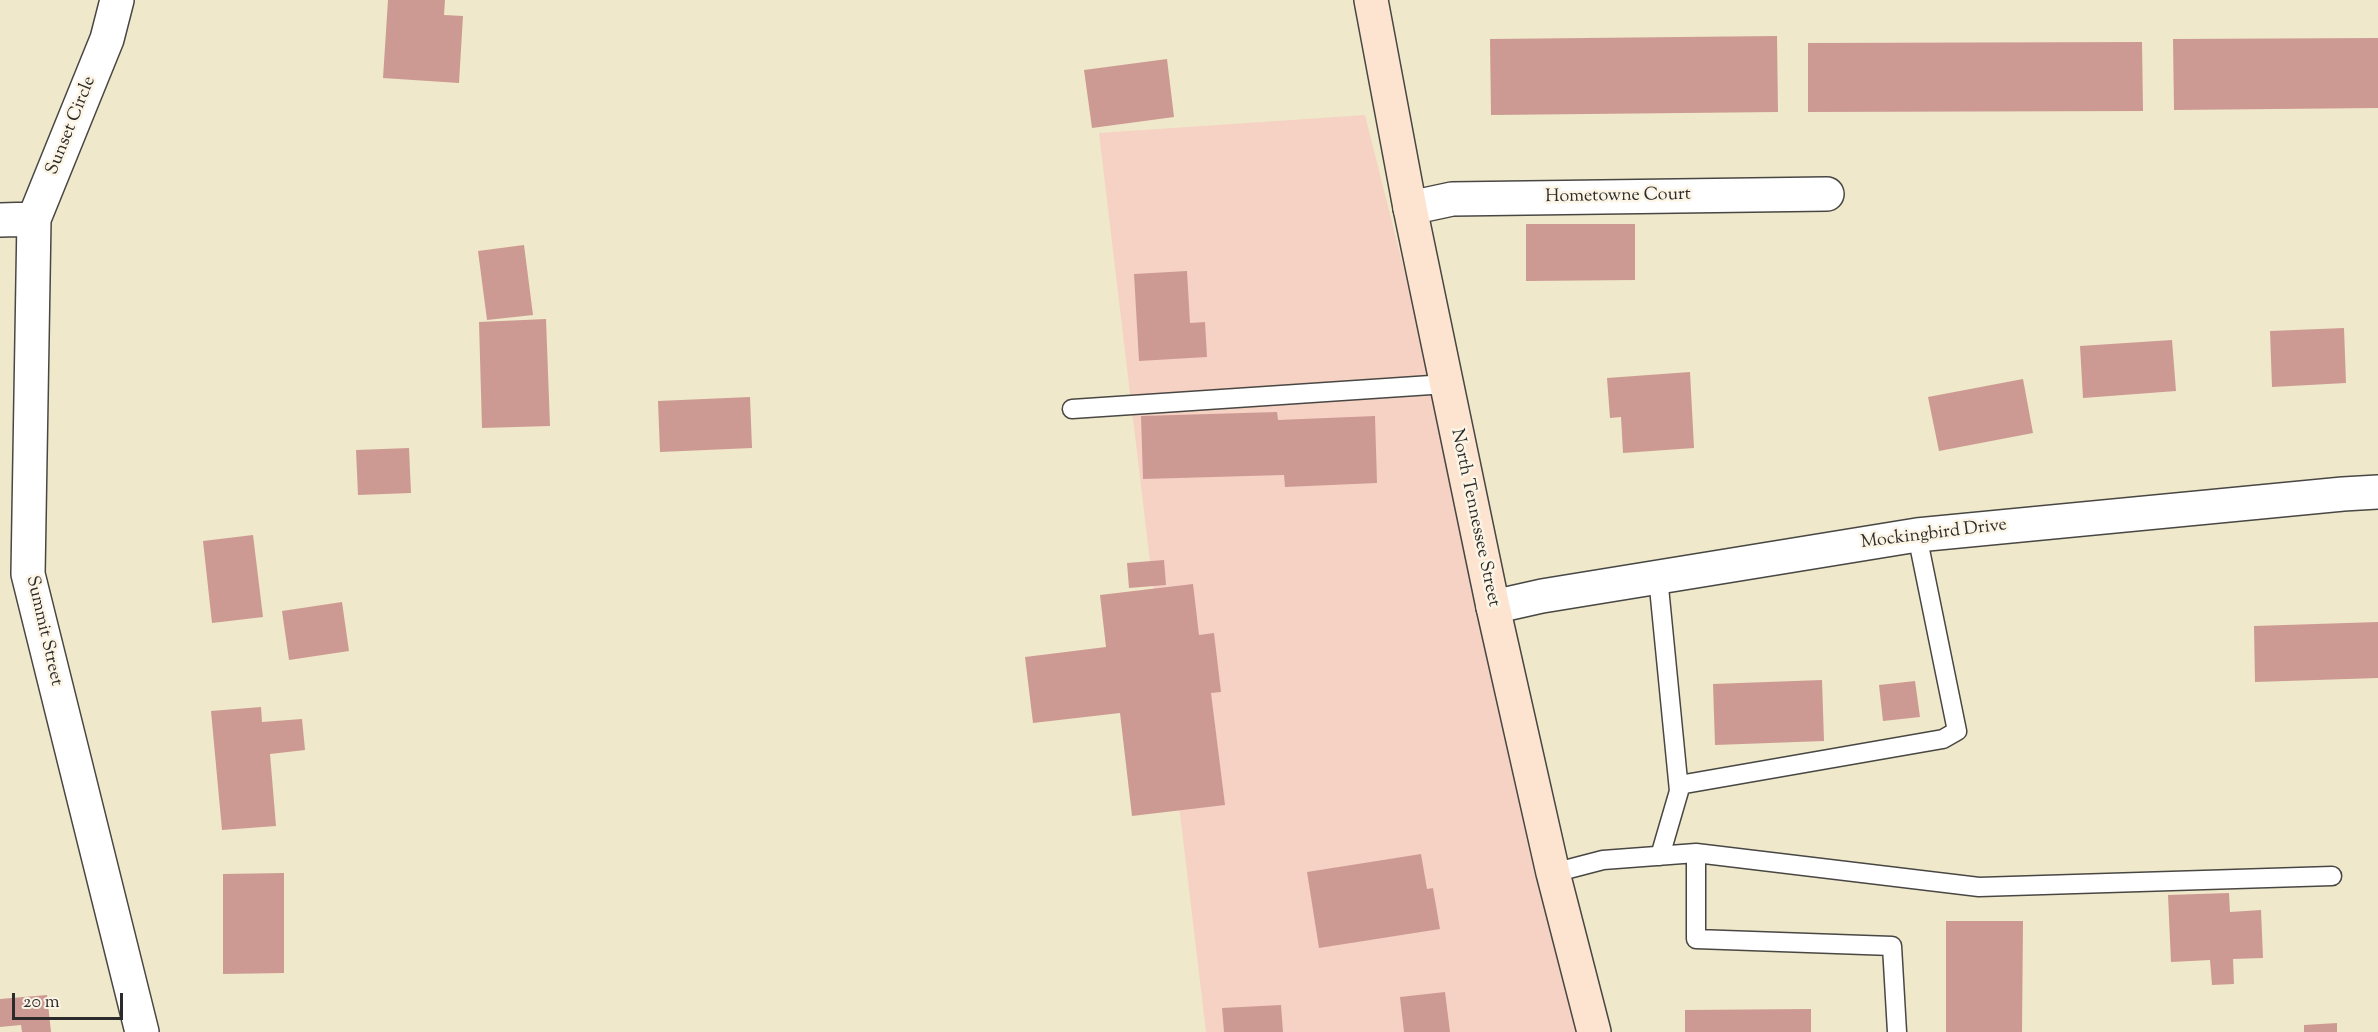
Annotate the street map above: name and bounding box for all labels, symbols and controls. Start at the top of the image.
street label: Sunset Circle [42,74,102,178]
street label: Hometowne Court [1545,185,1691,209]
street label: North Tennessee Street [1445,427,1503,609]
street label: Mockingbird Drive [1860,515,2008,555]
street label: Summit Street [20,574,66,688]
scale bar [15,981,126,1019]
text: 20 m [23,990,60,1016]

